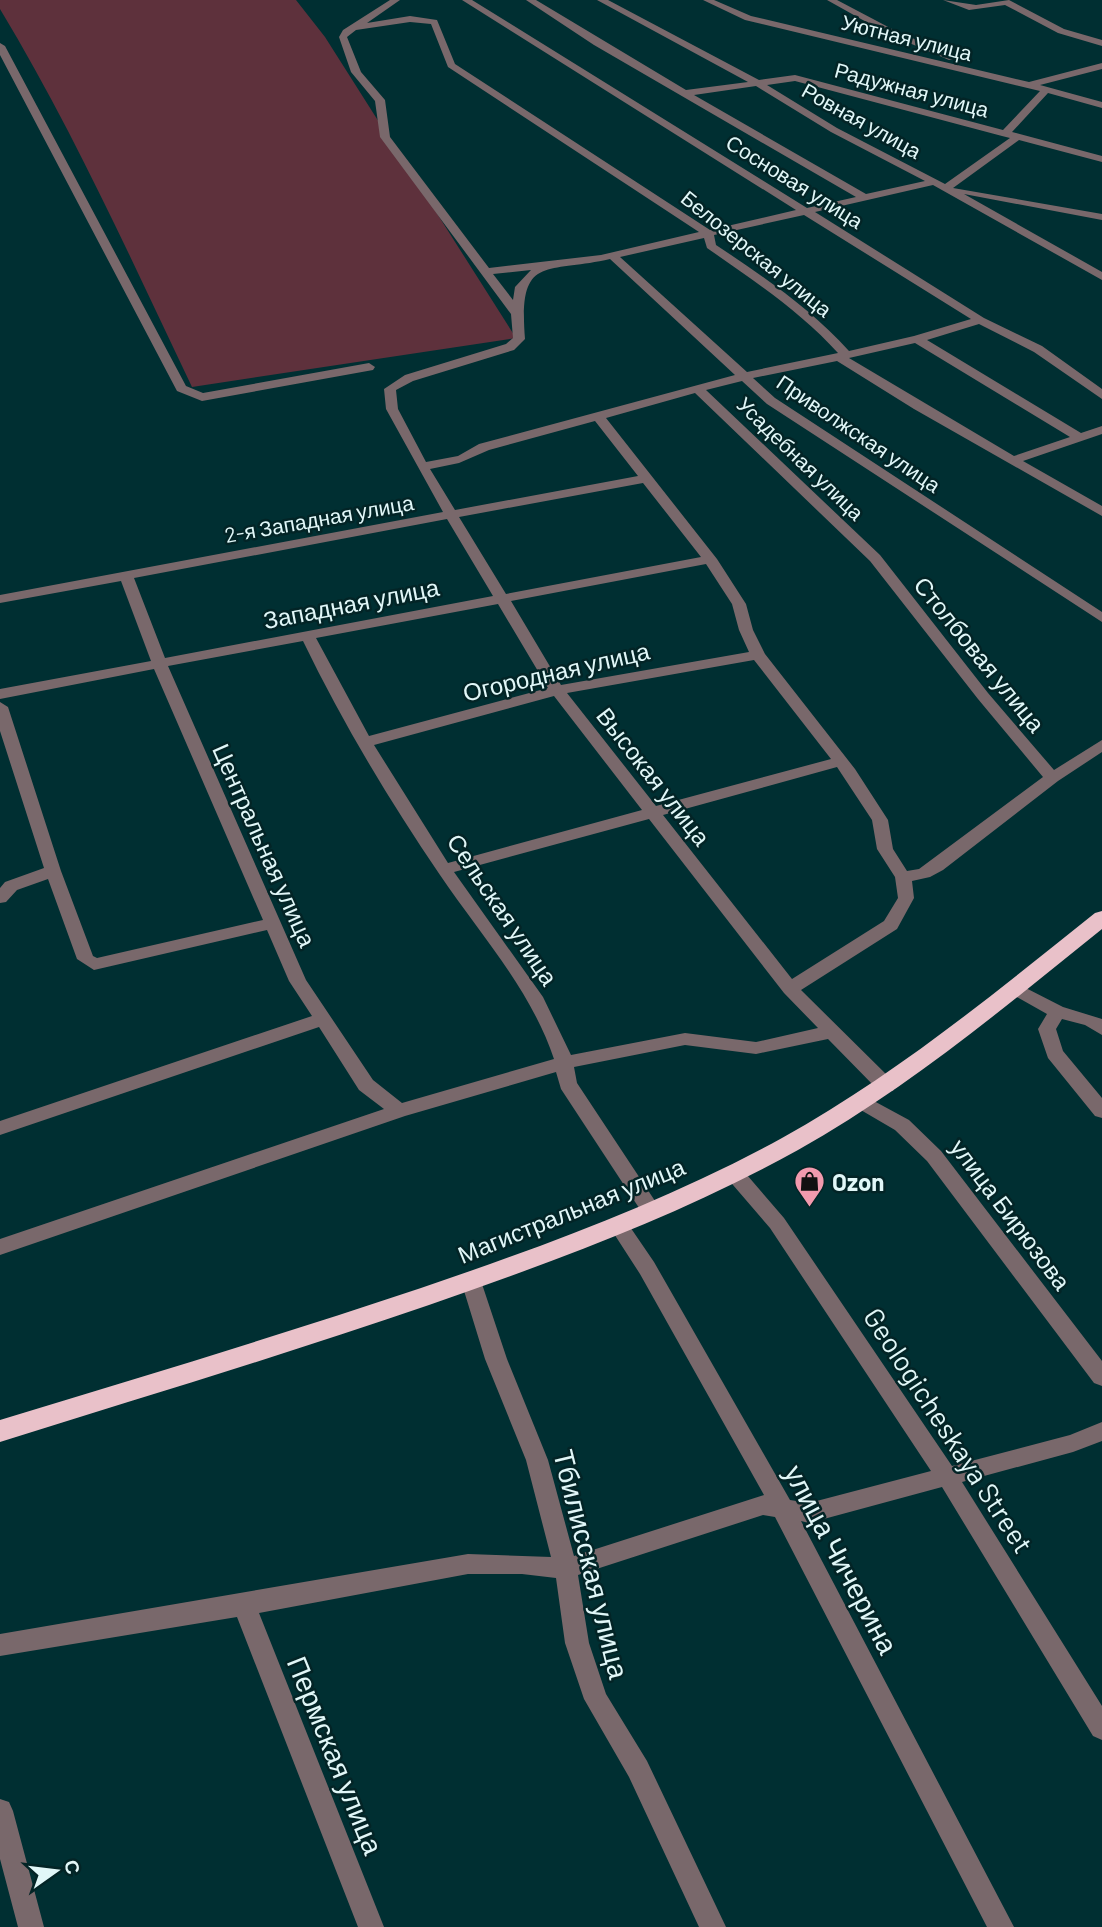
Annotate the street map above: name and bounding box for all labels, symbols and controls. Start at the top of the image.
street label: Уютная улица [839,9,975,65]
street label: Радужная улица [832,56,992,122]
street label: Ровная улица [798,77,926,163]
street label: Сосновая улица [722,129,868,233]
street label: Белозерская улица [677,185,838,322]
street label: Приволжская улица [772,369,946,497]
street label: Усадебная улица [732,391,870,525]
street label: 2-я Западная улица [223,489,416,547]
street label: Столбовая улица [908,570,1052,738]
street label: Западная улица [261,572,442,634]
street label: Огородная улица [460,635,653,707]
street label: Высокая улица [591,701,717,851]
street label: Центральная улица [207,739,323,951]
street label: Сельская улица [442,828,565,991]
street label: улица Бирюзова [945,1133,1077,1296]
street label: Магистральная улица [453,1151,689,1269]
shop icon: Ozon [792,1164,826,1208]
place label: Ozon [832,1167,884,1196]
street label: Geologicheskaya Street [857,1301,1041,1559]
street label: Тбилисская улица [547,1446,637,1683]
street label: улица Чичерина [778,1459,906,1660]
street label: Пермская улица [281,1651,391,1859]
north arrow [21,1836,91,1906]
text: С [60,1857,86,1876]

